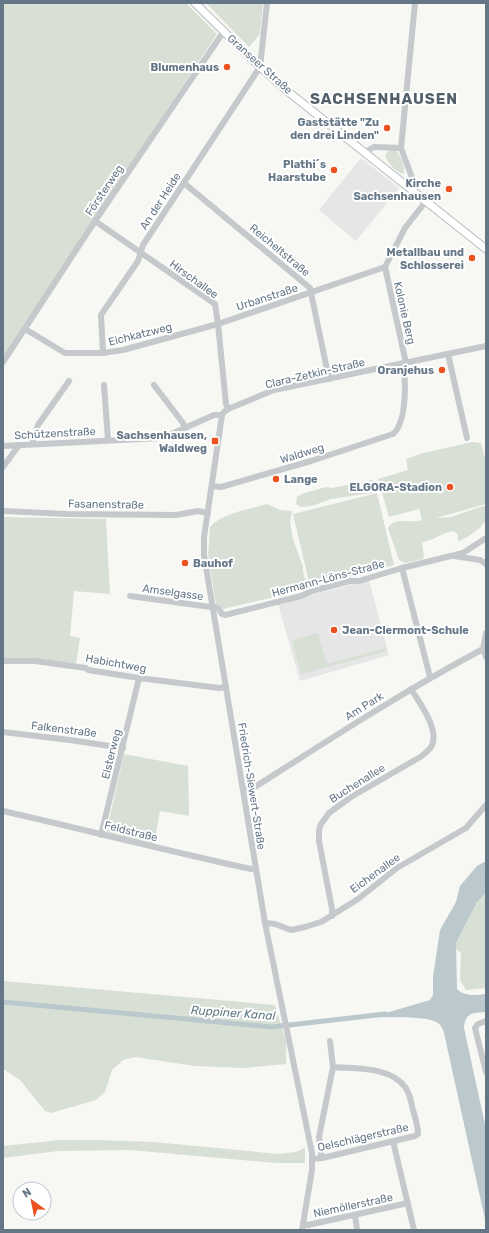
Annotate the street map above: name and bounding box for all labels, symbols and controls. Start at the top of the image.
street label: Granseer Straße [225,32,295,97]
place label: Blumenhaus [151,61,219,74]
marker: Blumenhaus [222,62,232,72]
district label: SACHSENHAUSEN [310,90,458,108]
place label: Gaststätte "Zu den drei Linden" [290,116,379,142]
marker: Gaststätte "Zu den drei Linden" [382,123,392,133]
place label: Plathi´s Haarstube [268,158,326,184]
street label: Försterweg [83,162,126,218]
marker: Plathi´s Haarstube [329,165,339,175]
street label: An der Heide [137,170,184,232]
place label: Kirche Sachsenhausen [354,177,441,203]
marker: Kirche Sachsenhausen [444,184,454,194]
street label: Reicheltstraße [247,221,312,279]
place label: Metallbau und Schlosserei [387,246,464,272]
marker: Metallbau und Schlosserei [467,253,477,263]
street label: Hirschallee [167,257,221,301]
street label: Urbanstraße [235,281,300,314]
street label: Kolonie Berg [391,281,418,346]
street label: Eichkatzweg [107,320,173,349]
street label: Clara-Zetkin-Straße [264,356,366,391]
place label: Oranjehus [378,364,434,377]
marker: Oranjehus [437,365,447,375]
street label: Schützenstraße [14,425,96,442]
place label: Sachsenhausen, Waldweg [116,429,207,455]
marker: Sachsenhausen, Waldweg [210,436,220,446]
street label: Waldweg [279,441,326,466]
place label: Lange [284,473,318,486]
marker: Lange [271,474,281,484]
place label: ELGORA-Stadion [350,481,442,494]
marker: ELGORA-Stadion [445,482,455,492]
street label: Fasanenstraße [68,497,144,512]
place label: Bauhof [193,557,233,570]
street label: Hermann-Löns-Straße [270,557,386,600]
marker: Bauhof [180,558,190,568]
street label: Amselgasse [142,582,204,603]
place label: Jean-Clermont-Schule [342,624,469,637]
marker: Jean-Clermont-Schule [329,625,339,635]
street label: Habichtweg [84,652,147,675]
street label: Am Park [343,689,386,723]
street label: Falkenstraße [30,719,97,740]
street label: Friedrich-Siewert-Straße [235,722,268,850]
street label: Elsterweg [99,728,124,780]
street label: Buchenallee [327,761,388,806]
street label: Feldstraße [103,819,159,844]
street label: Eichenallee [348,851,403,896]
water label: Ruppiner Kanal [190,1003,277,1023]
street label: Oelschlägerstraße [316,1121,410,1154]
north arrow [12,1181,52,1221]
text: N [20,1185,34,1201]
street label: Niemöllerstraße [312,1191,394,1220]

